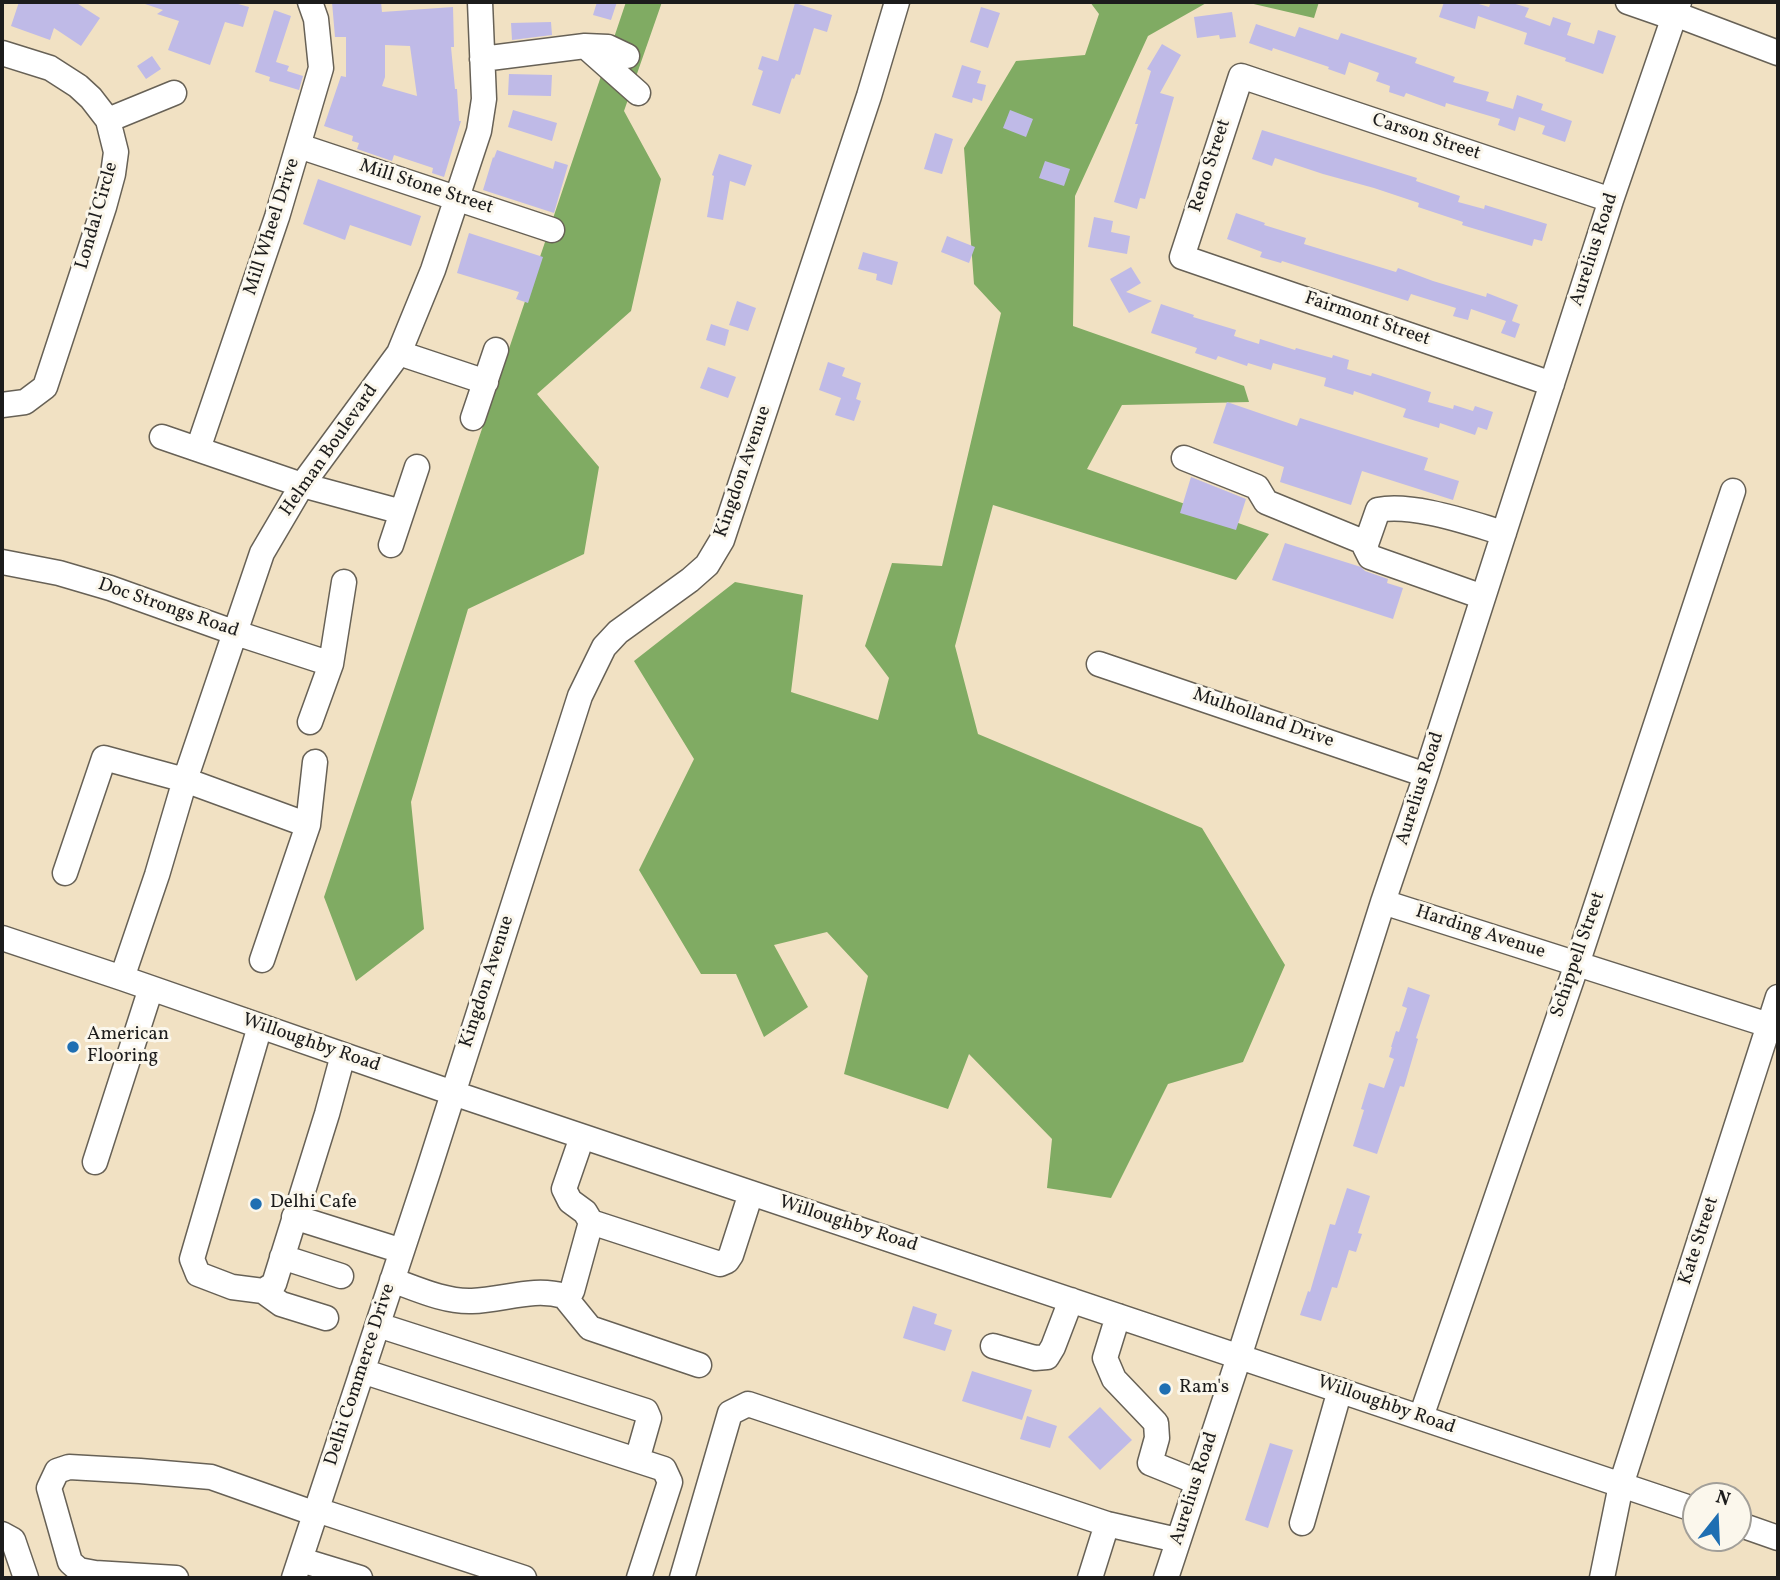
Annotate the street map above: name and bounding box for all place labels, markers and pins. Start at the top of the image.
place label: American Flooring [87,1025,169,1069]
marker: American Flooring [65,1039,81,1055]
place label: Delhi Cafe [270,1193,357,1215]
marker: Delhi Cafe [248,1196,264,1212]
place label: Ram's [1179,1378,1229,1400]
marker: Ram's [1157,1381,1173,1397]

